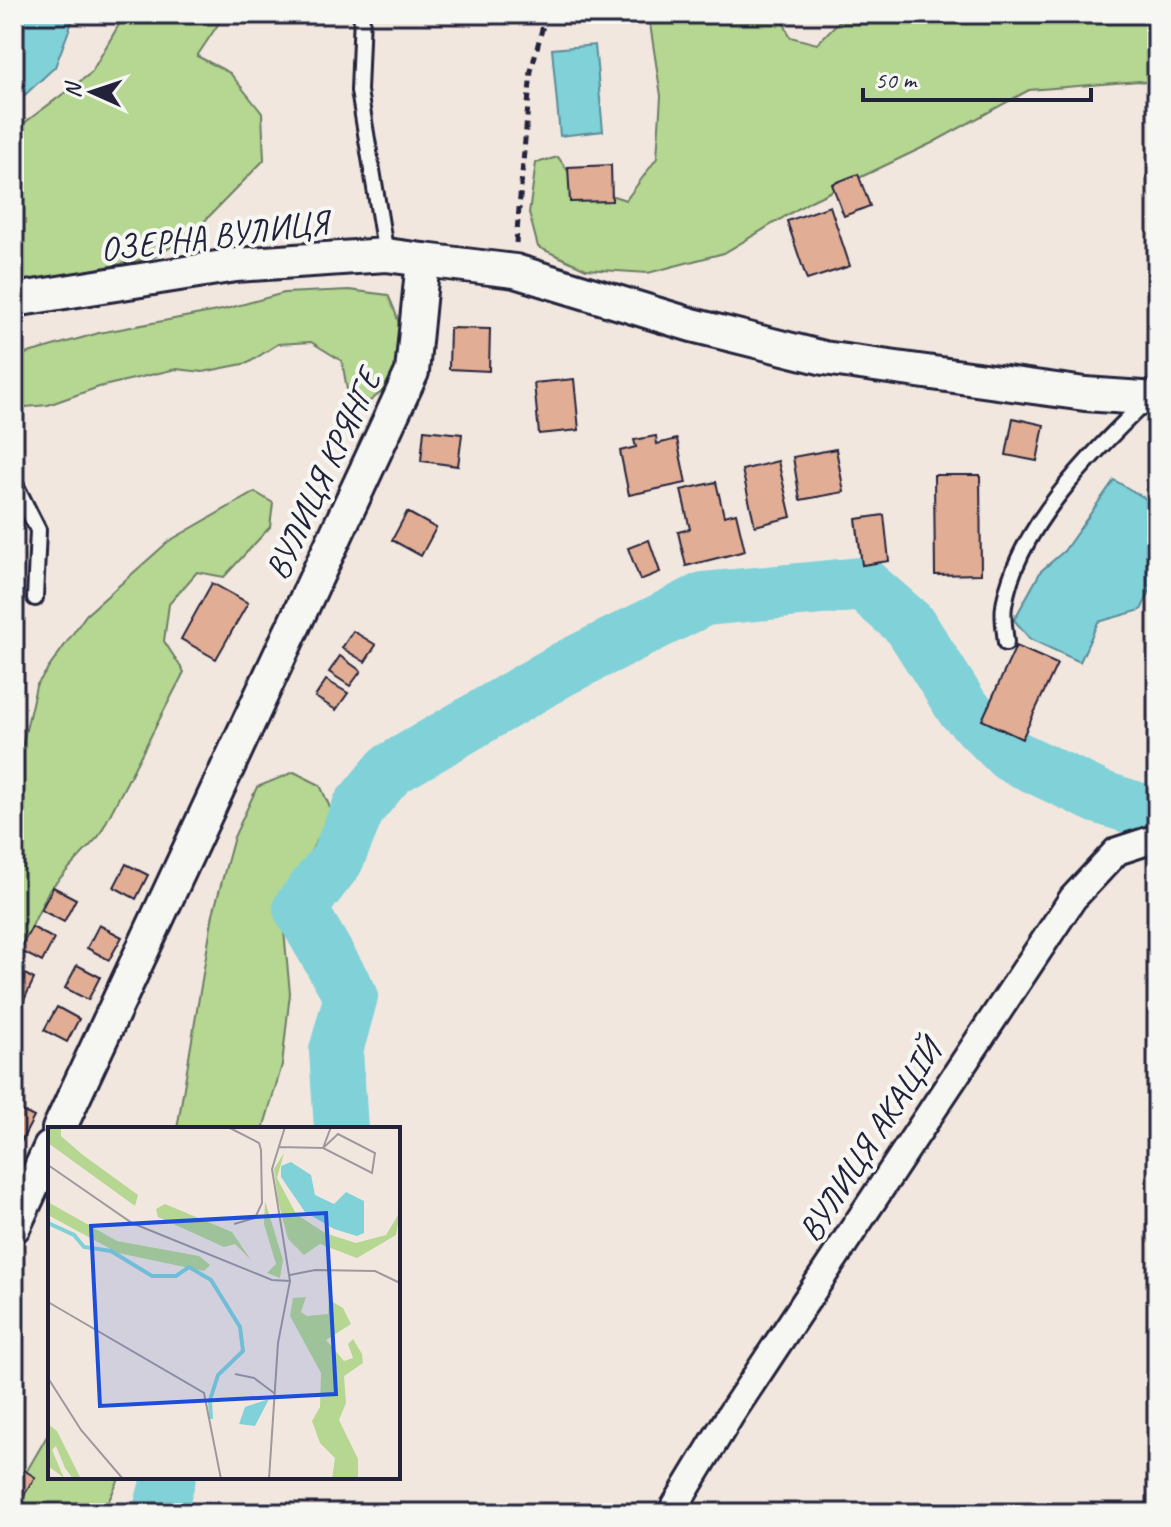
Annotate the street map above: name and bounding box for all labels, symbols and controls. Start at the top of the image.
north arrow [52,52,132,132]
scale bar [863,52,1091,102]
text: 50 m [875,65,918,95]
text: N [59,80,88,99]
street label: ОЗЕРНА ВУЛИЦЯ [98,200,335,271]
street label: ВУЛИЦЯ КРЯНГЕ [255,358,392,586]
street label: ВУЛИЦЯ АКАЦІЙ [788,1027,954,1249]
inset map [48,1127,400,1479]

